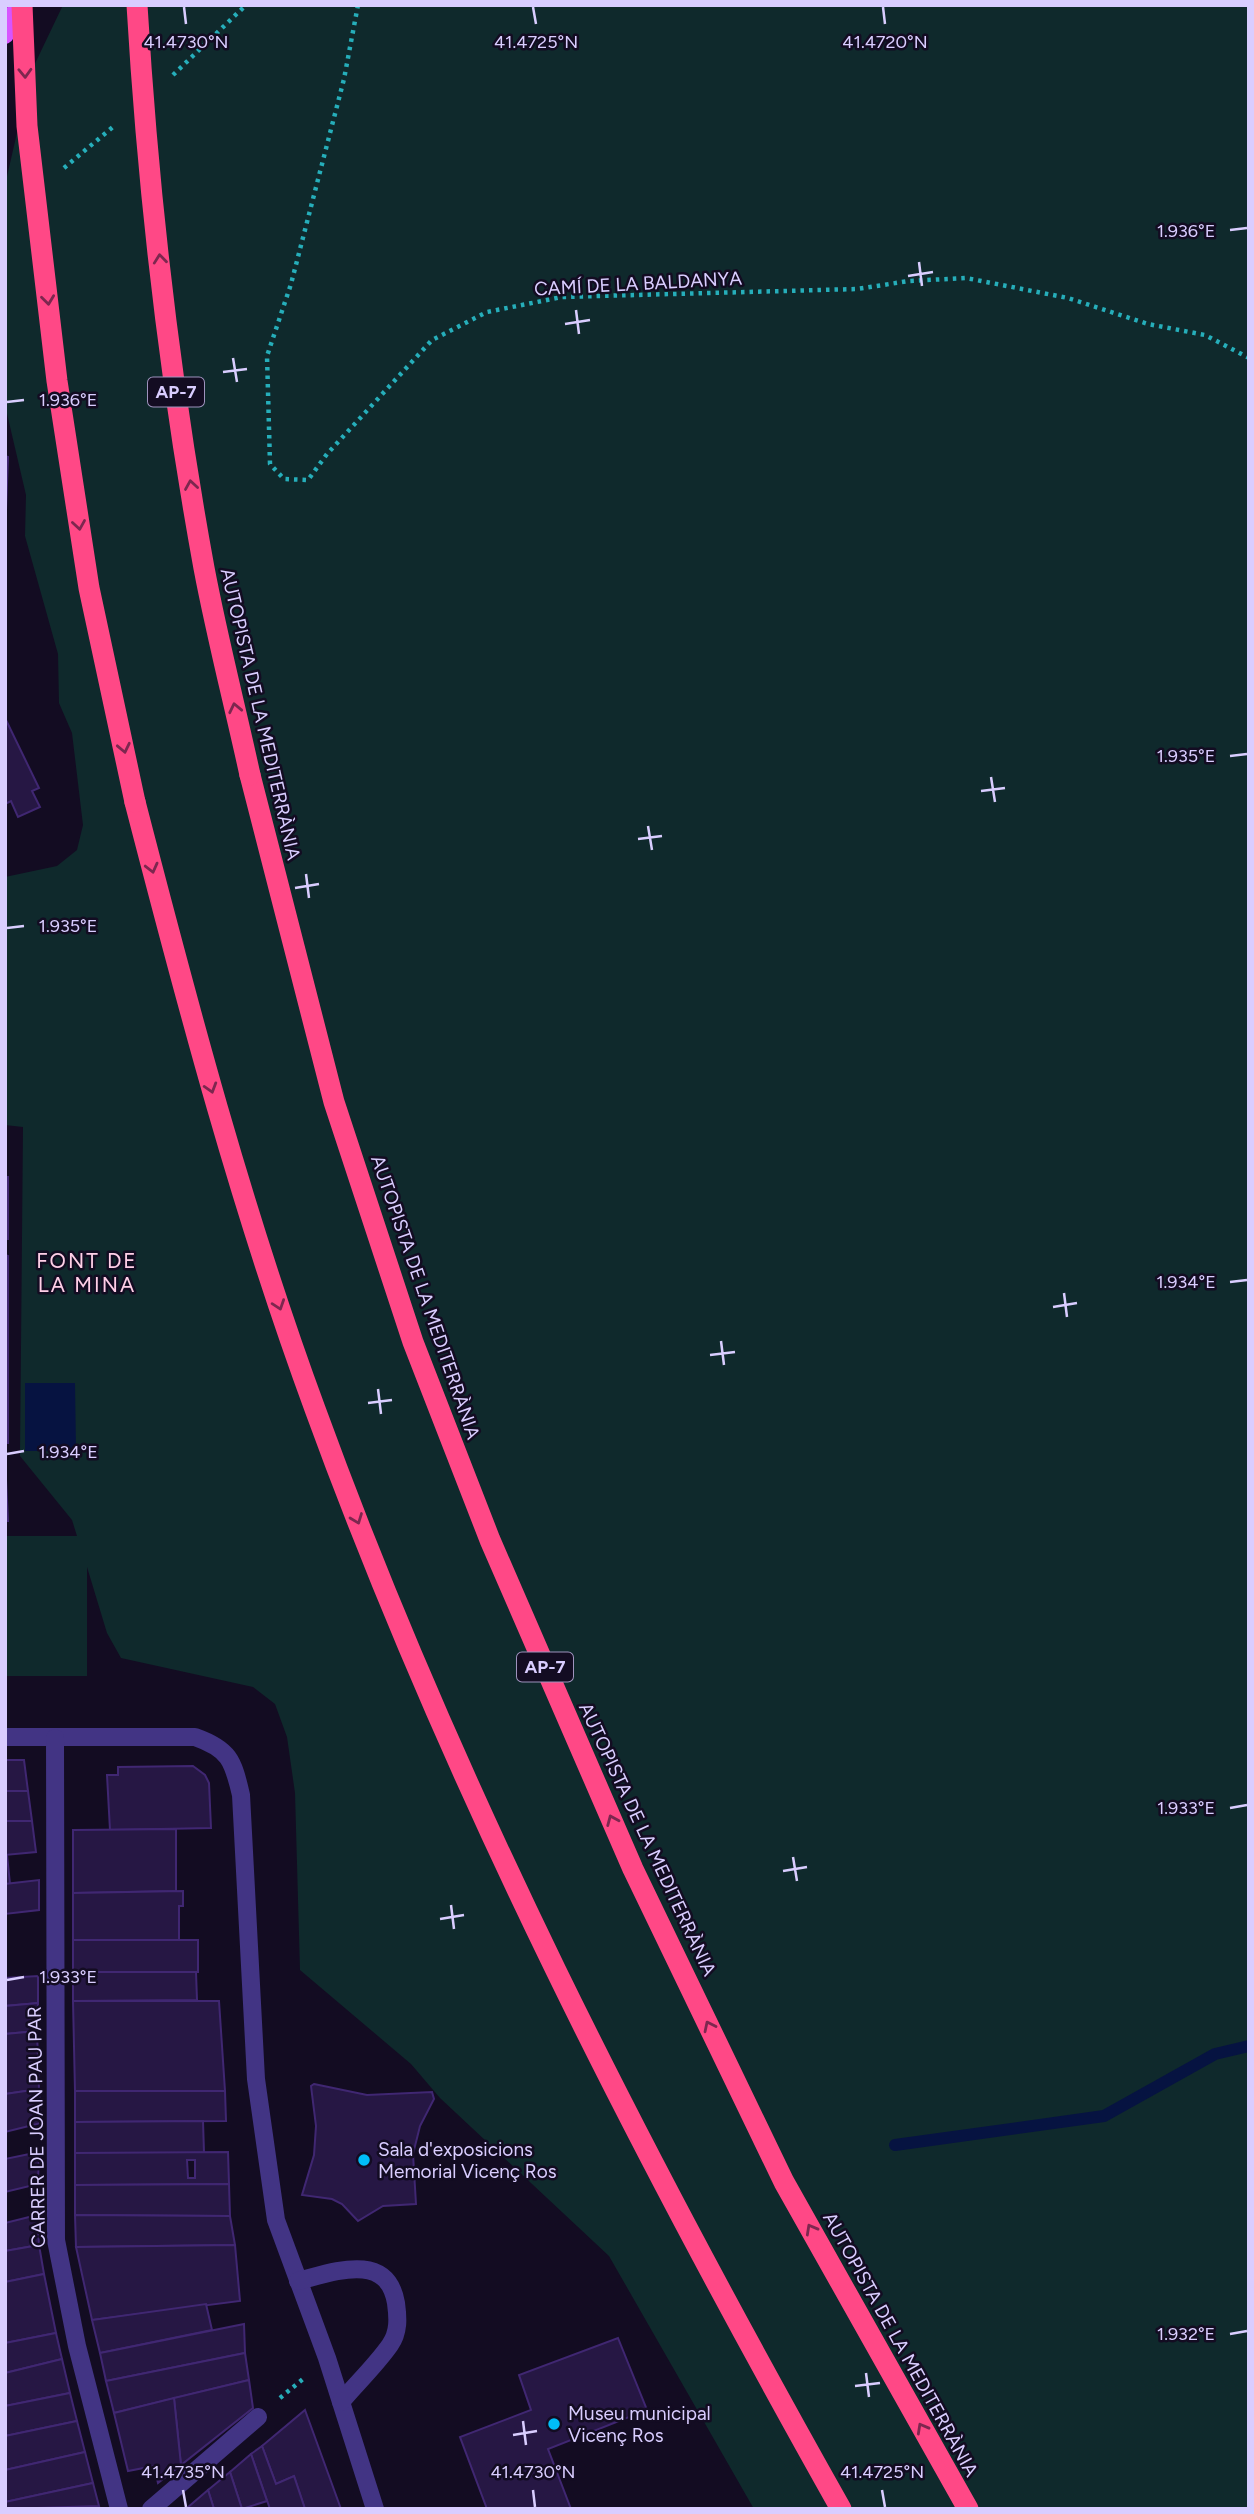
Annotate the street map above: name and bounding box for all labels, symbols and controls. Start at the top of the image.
text: 41.4730°N [143,31,229,53]
text: 41.4725°N [494,31,578,53]
text: 41.4720°N [842,31,928,53]
one-way arrow [17,68,32,79]
text: 1.936°E [1157,220,1215,242]
one-way arrow [153,254,168,265]
street label: CAMÍ DE LA BALDANYA [533,267,743,300]
one-way arrow [40,294,55,306]
road number: AP-7 [148,378,204,406]
text: 1.936°E [39,389,97,411]
one-way arrow [184,479,199,491]
one-way arrow [72,519,87,531]
street label: AUTOPISTA DE LA MEDITERRÀNIA [216,566,305,863]
one-way arrow [229,702,243,714]
one-way arrow [115,742,130,754]
text: 1.935°E [1157,745,1215,767]
one-way arrow [144,862,159,874]
text: 1.935°E [39,915,97,937]
one-way arrow [203,1082,218,1094]
street label: AUTOPISTA DE LA MEDITERRÀNIA [366,1152,485,1442]
district label: FONT DE LA MINA [36,1248,138,1297]
text: 1.934°E [1156,1271,1216,1293]
one-way arrow [271,1299,285,1311]
text: 1.934°E [38,1441,98,1463]
one-way arrow [349,1512,363,1524]
road number: AP-7 [517,1652,573,1682]
street label: AUTOPISTA DE LA MEDITERRÀNIA [574,1699,721,1980]
text: 1.933°E [1157,1797,1215,1819]
one-way arrow [606,1815,620,1828]
text: 1.933°E [39,1966,97,1988]
street label: CARRER DE JOAN PAU PAR [23,2006,50,2248]
one-way arrow [703,2021,717,2033]
place label: Sala d'exposicions Memorial Vicenç Ros [378,2138,557,2183]
marker: Sala d'exposicions Memorial Vicenç Ros [356,2152,372,2168]
street label: AUTOPISTA DE LA MEDITERRÀNIA [818,2208,983,2481]
one-way arrow [806,2224,819,2237]
text: 1.932°E [1157,2323,1215,2345]
place label: Museu municipal Vicenç Ros [568,2402,711,2447]
marker: Museu municipal Vicenç Ros [546,2416,562,2432]
one-way arrow [917,2423,930,2435]
text: 41.4735°N [141,2461,225,2483]
text: 41.4730°N [490,2461,576,2483]
text: 41.4725°N [840,2461,924,2483]

